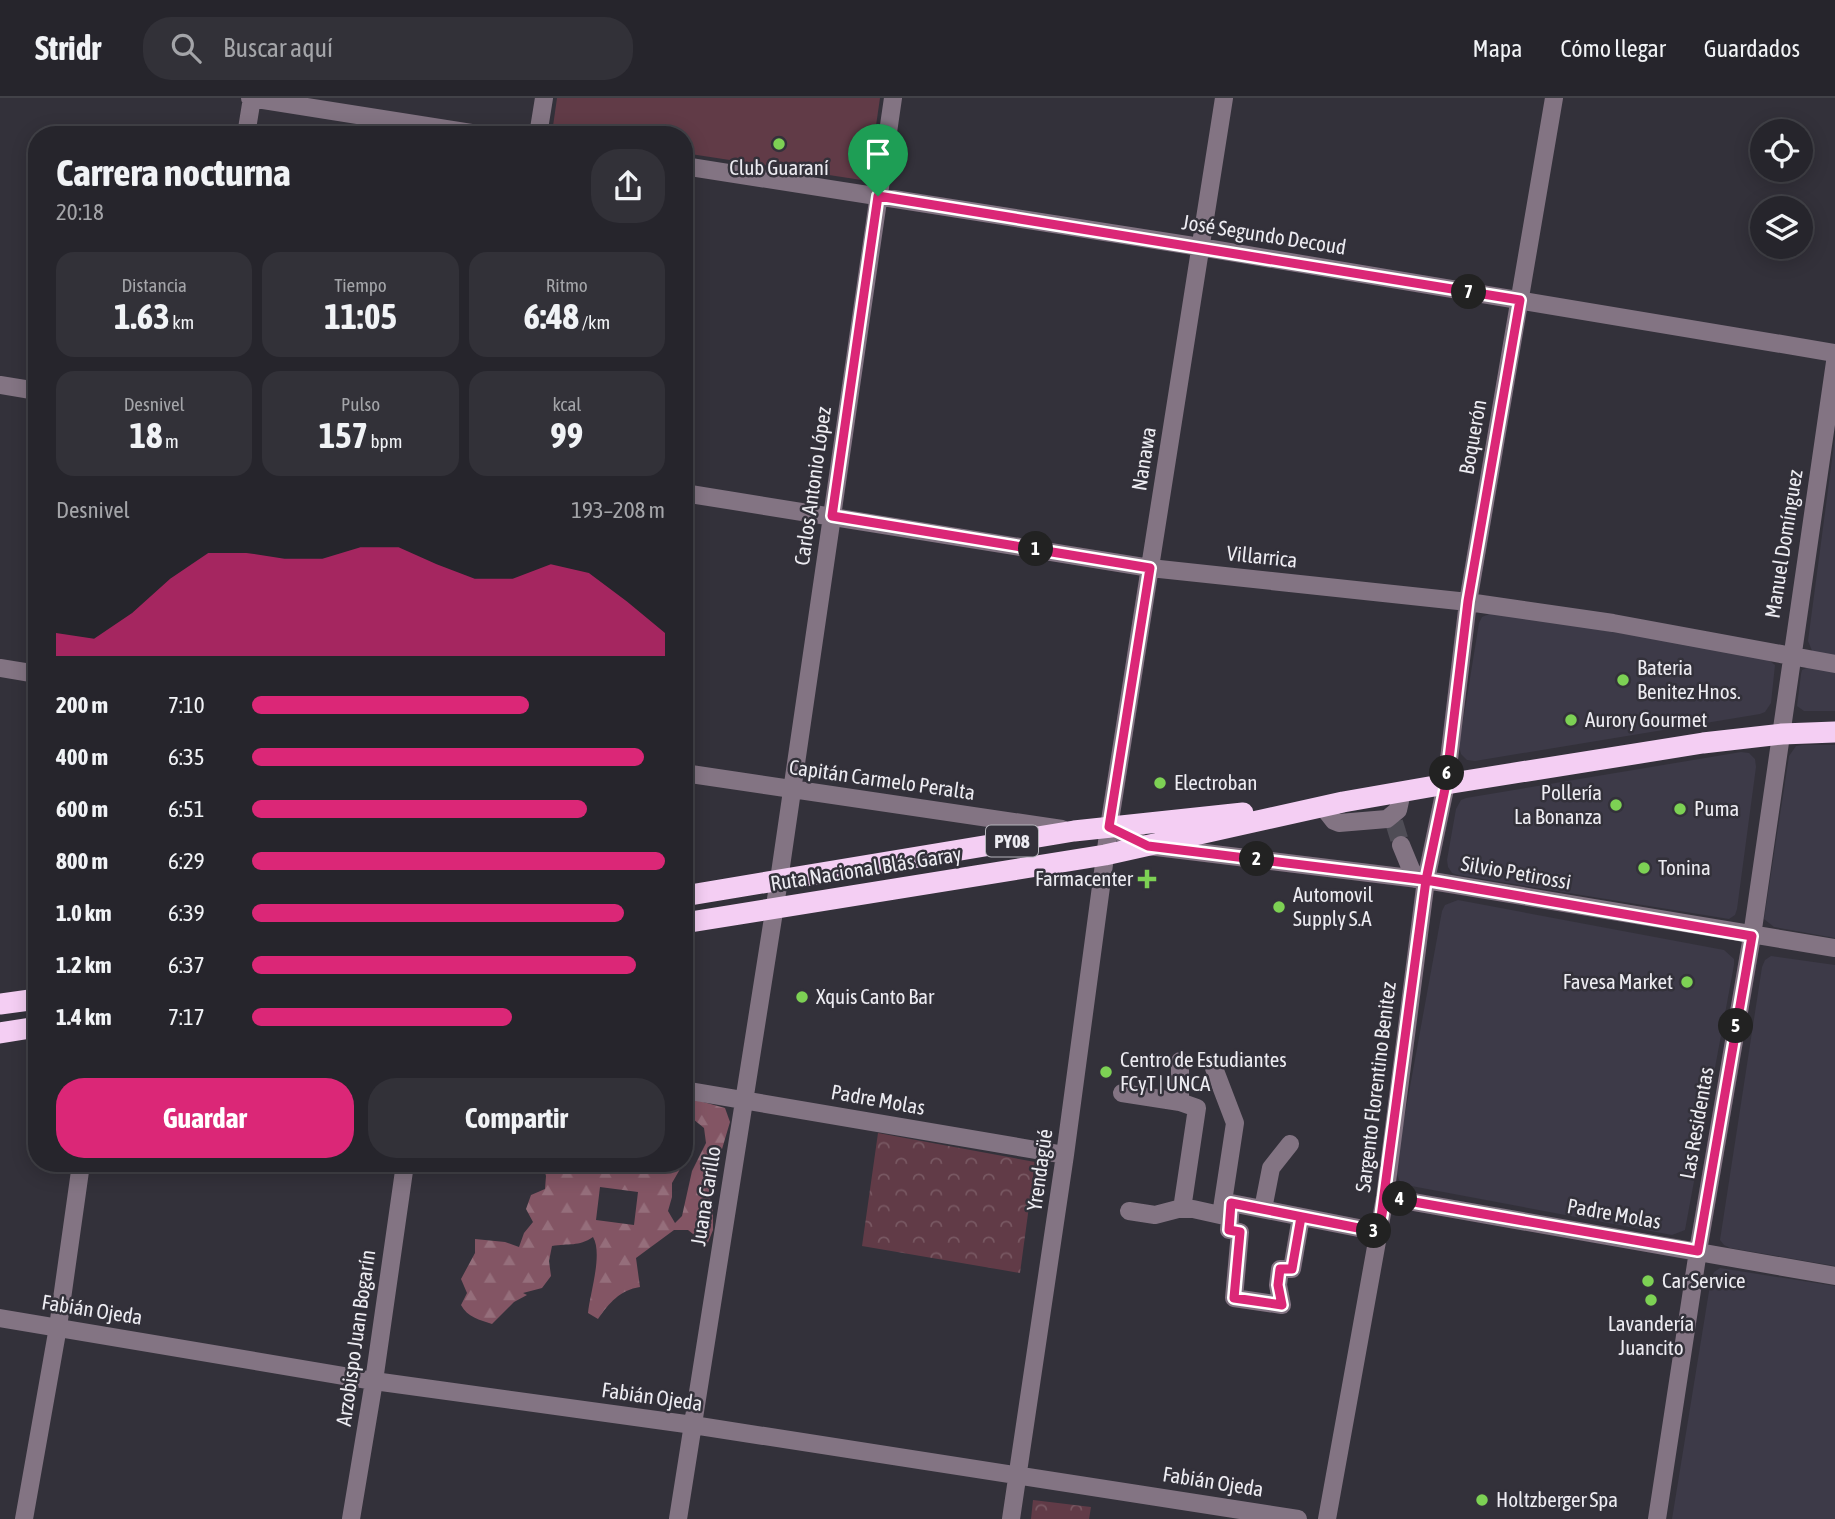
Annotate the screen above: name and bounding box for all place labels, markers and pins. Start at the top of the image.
pin [848,124,908,196]
marker: Club Guaraní [771,136,787,152]
place label: Club Guaraní [729,155,829,179]
pin: 7 [1452,274,1486,310]
pin: 1 [1018,532,1054,566]
place label: Bateria Benitez Hnos. [1637,655,1741,703]
marker: Bateria Benitez Hnos. [1615,672,1631,688]
place label: Aurory Gourmet [1585,707,1707,731]
marker: Aurory Gourmet [1563,712,1579,728]
pin: 6 [1430,756,1464,790]
place label: Electroban [1174,770,1258,794]
marker: Electroban [1152,775,1168,791]
place label: Pollería La Bonanza [1514,780,1602,828]
place label: Puma [1694,796,1739,820]
marker: Pollería La Bonanza [1608,797,1624,813]
marker: Puma [1672,801,1688,817]
pin: 2 [1240,842,1274,876]
place label: Tonina [1658,855,1711,879]
marker: Tonina [1636,860,1652,876]
place label: Farmacenter [1035,866,1134,890]
marker: Farmacenter [1139,871,1155,887]
place label: Automovil Supply S.A [1293,882,1373,930]
marker: Automovil Supply S.A [1271,899,1287,915]
place label: Favesa Market [1563,969,1673,993]
marker: Favesa Market [1679,974,1695,990]
place label: Xquis Canto Bar [816,984,935,1008]
marker: Xquis Canto Bar [794,989,810,1005]
pin: 5 [1718,1009,1754,1044]
place label: Centro de Estudiantes FCyT | UNCA [1120,1047,1287,1095]
marker: Centro de Estudiantes FCyT | UNCA [1098,1064,1114,1080]
pin: 4 [1382,1182,1418,1216]
pin: 3 [1356,1214,1392,1248]
place label: Car Service [1662,1268,1746,1292]
marker: Car Service [1640,1273,1656,1289]
marker: Lavandería Juancito [1643,1292,1659,1308]
place label: Lavandería Juancito [1608,1311,1694,1359]
place label: Holtzberger Spa [1496,1487,1618,1511]
marker: Holtzberger Spa [1474,1492,1490,1508]

